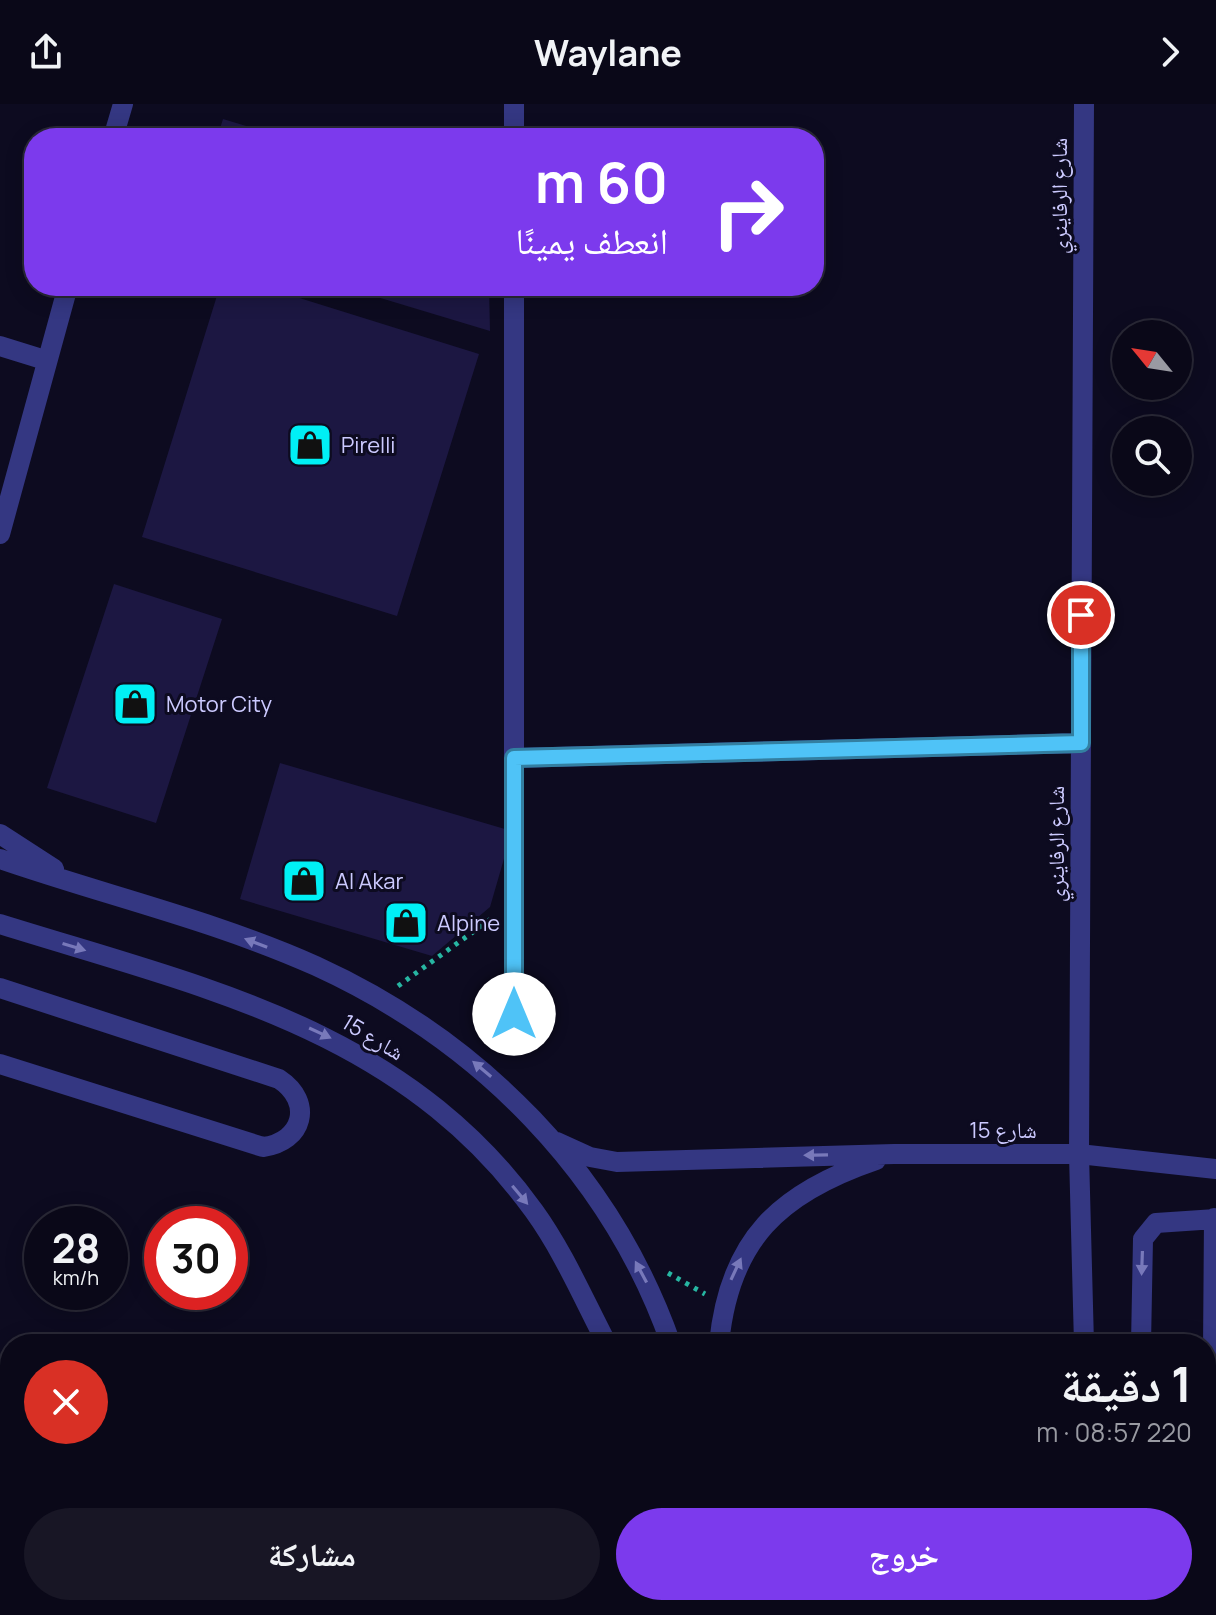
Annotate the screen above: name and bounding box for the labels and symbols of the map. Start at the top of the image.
street label: شارع الرفاينري [1044,138,1077,254]
north arrow [1112,320,1192,400]
shop icon: Pirelli [286,421,334,469]
place label: Pirelli [341,430,395,460]
pin [1047,581,1115,649]
shop icon: Motor City [111,680,159,728]
place label: Motor City [166,689,273,719]
street label: شارع الرفاينري [1041,786,1074,902]
shop icon: Al Akar [280,857,328,905]
place label: Al Akar [335,866,404,896]
shop icon: Alpine [382,899,430,947]
place label: Alpine [437,908,500,938]
one-way arrow [244,936,268,949]
one-way arrow [63,942,87,954]
position arrow [472,972,556,1056]
street label: شارع 15 [336,1007,410,1067]
one-way arrow [308,1026,331,1040]
one-way arrow [472,1061,492,1078]
street label: شارع 15 [969,1115,1037,1145]
one-way arrow [803,1149,828,1161]
one-way arrow [511,1185,528,1205]
speed limit sign: 30 [144,1206,248,1310]
one-way arrow [1136,1251,1149,1276]
one-way arrow [729,1257,743,1280]
one-way arrow [634,1261,647,1284]

